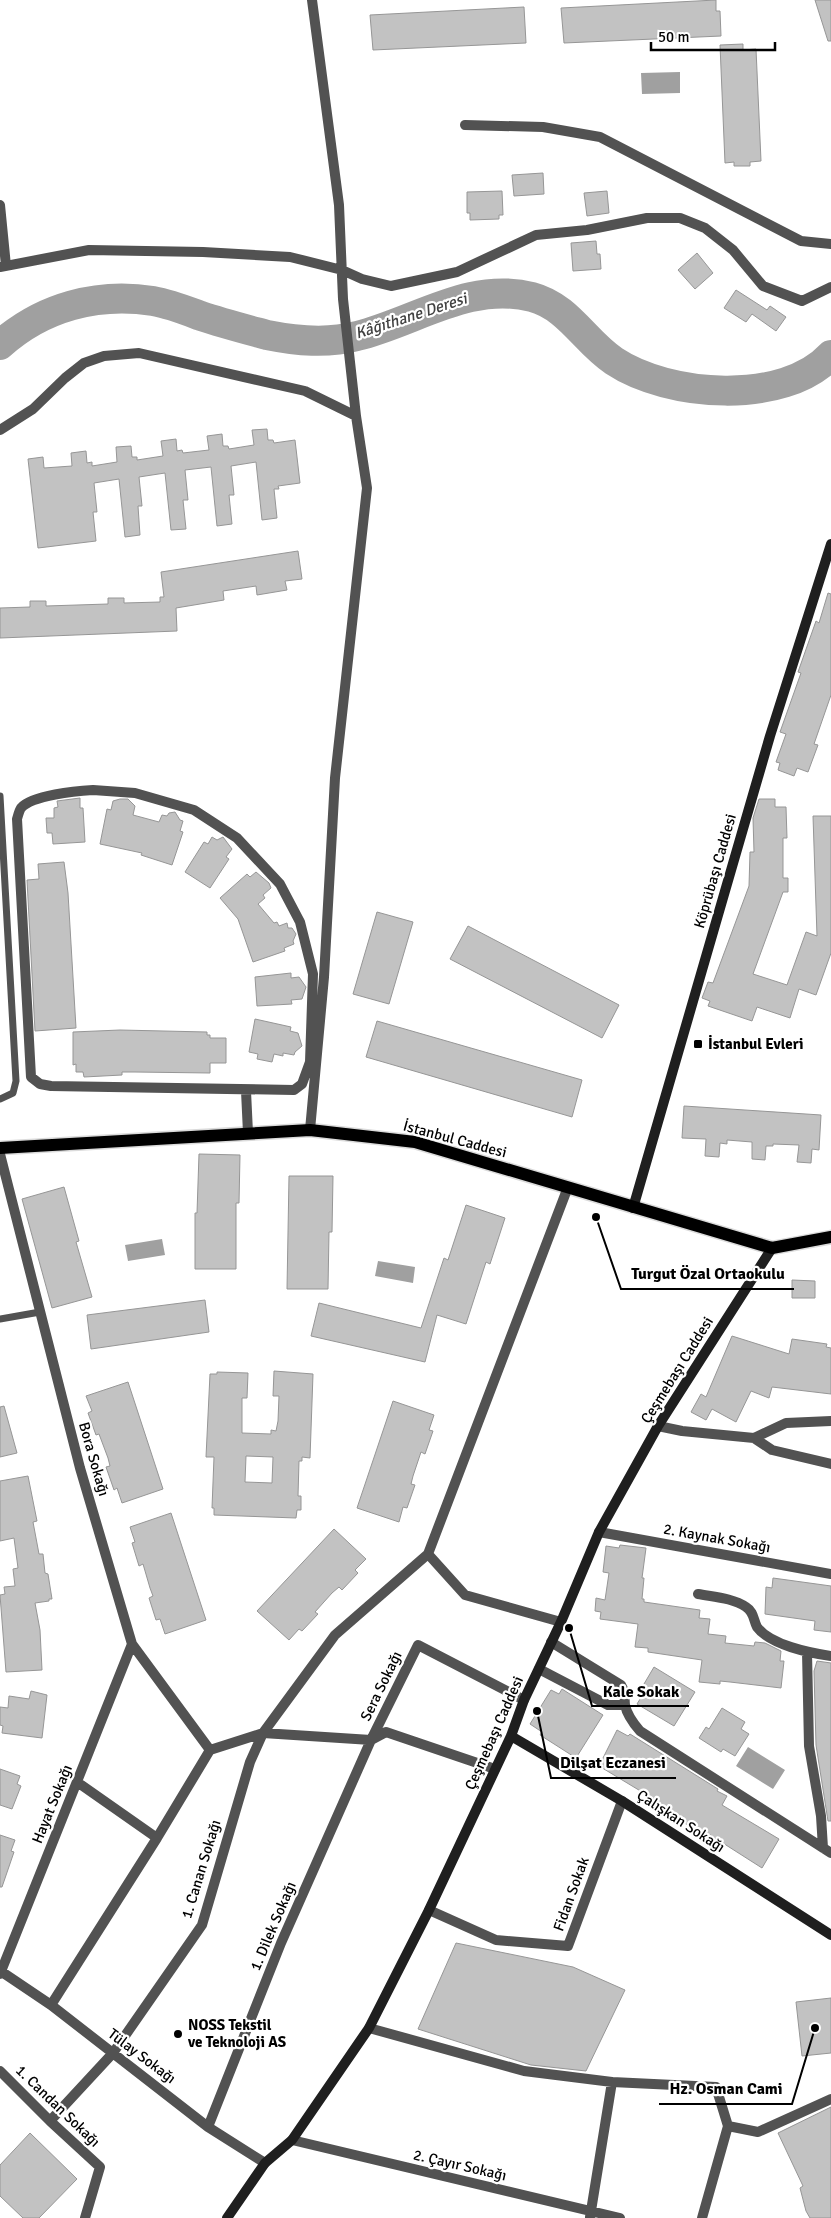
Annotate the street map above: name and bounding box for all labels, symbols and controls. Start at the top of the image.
scale bar [651,20,775,52]
text: 50 m [658,28,689,46]
water label: Kâğıthane Deresi [353,288,471,343]
street label: Köprübaşı Caddesi [690,812,740,930]
place label: İstanbul Evleri [708,1035,803,1053]
marker: İstanbul Evleri [692,1038,704,1050]
street label: İstanbul Caddesi [401,1117,509,1161]
callout: Turgut Özal Ortaokulu [621,1258,794,1289]
text: Turgut Özal Ortaokulu [631,1264,785,1284]
street label: Çeşmebaşı Caddesi [637,1313,717,1427]
street label: Bora Sokağı [75,1420,113,1498]
street label: 2. Kaynak Sokağı [662,1520,772,1556]
street label: Sera Sokağı [356,1648,406,1724]
street label: Çeşmebaşı Caddesi [461,1673,527,1793]
callout: Kale Sokak [592,1675,689,1706]
text: Kale Sokak [603,1682,680,1702]
callout: Dilşat Eczanesi [551,1747,676,1778]
text: Dilşat Eczanesi [560,1753,666,1773]
street label: Hayat Sokağı [28,1762,76,1846]
street label: Çalışkan Sokağı [634,1786,728,1856]
street label: 1. Canan Sokağı [177,1817,225,1921]
street label: Fidan Sokak [549,1854,593,1934]
street label: 1. Dilek Sokağı [246,1879,300,1973]
place label: NOSS Tekstil ve Teknoloji AS [187,2016,286,2051]
street label: Tülay Sokağı [105,2025,179,2087]
marker: NOSS Tekstil ve Teknoloji AS [172,2028,184,2040]
street label: 1. Candan Sokağı [12,2061,104,2151]
callout: Hz. Osman Cami [659,2073,792,2104]
text: Hz. Osman Cami [669,2079,783,2099]
street label: 2. Çayır Sokağı [412,2146,508,2184]

